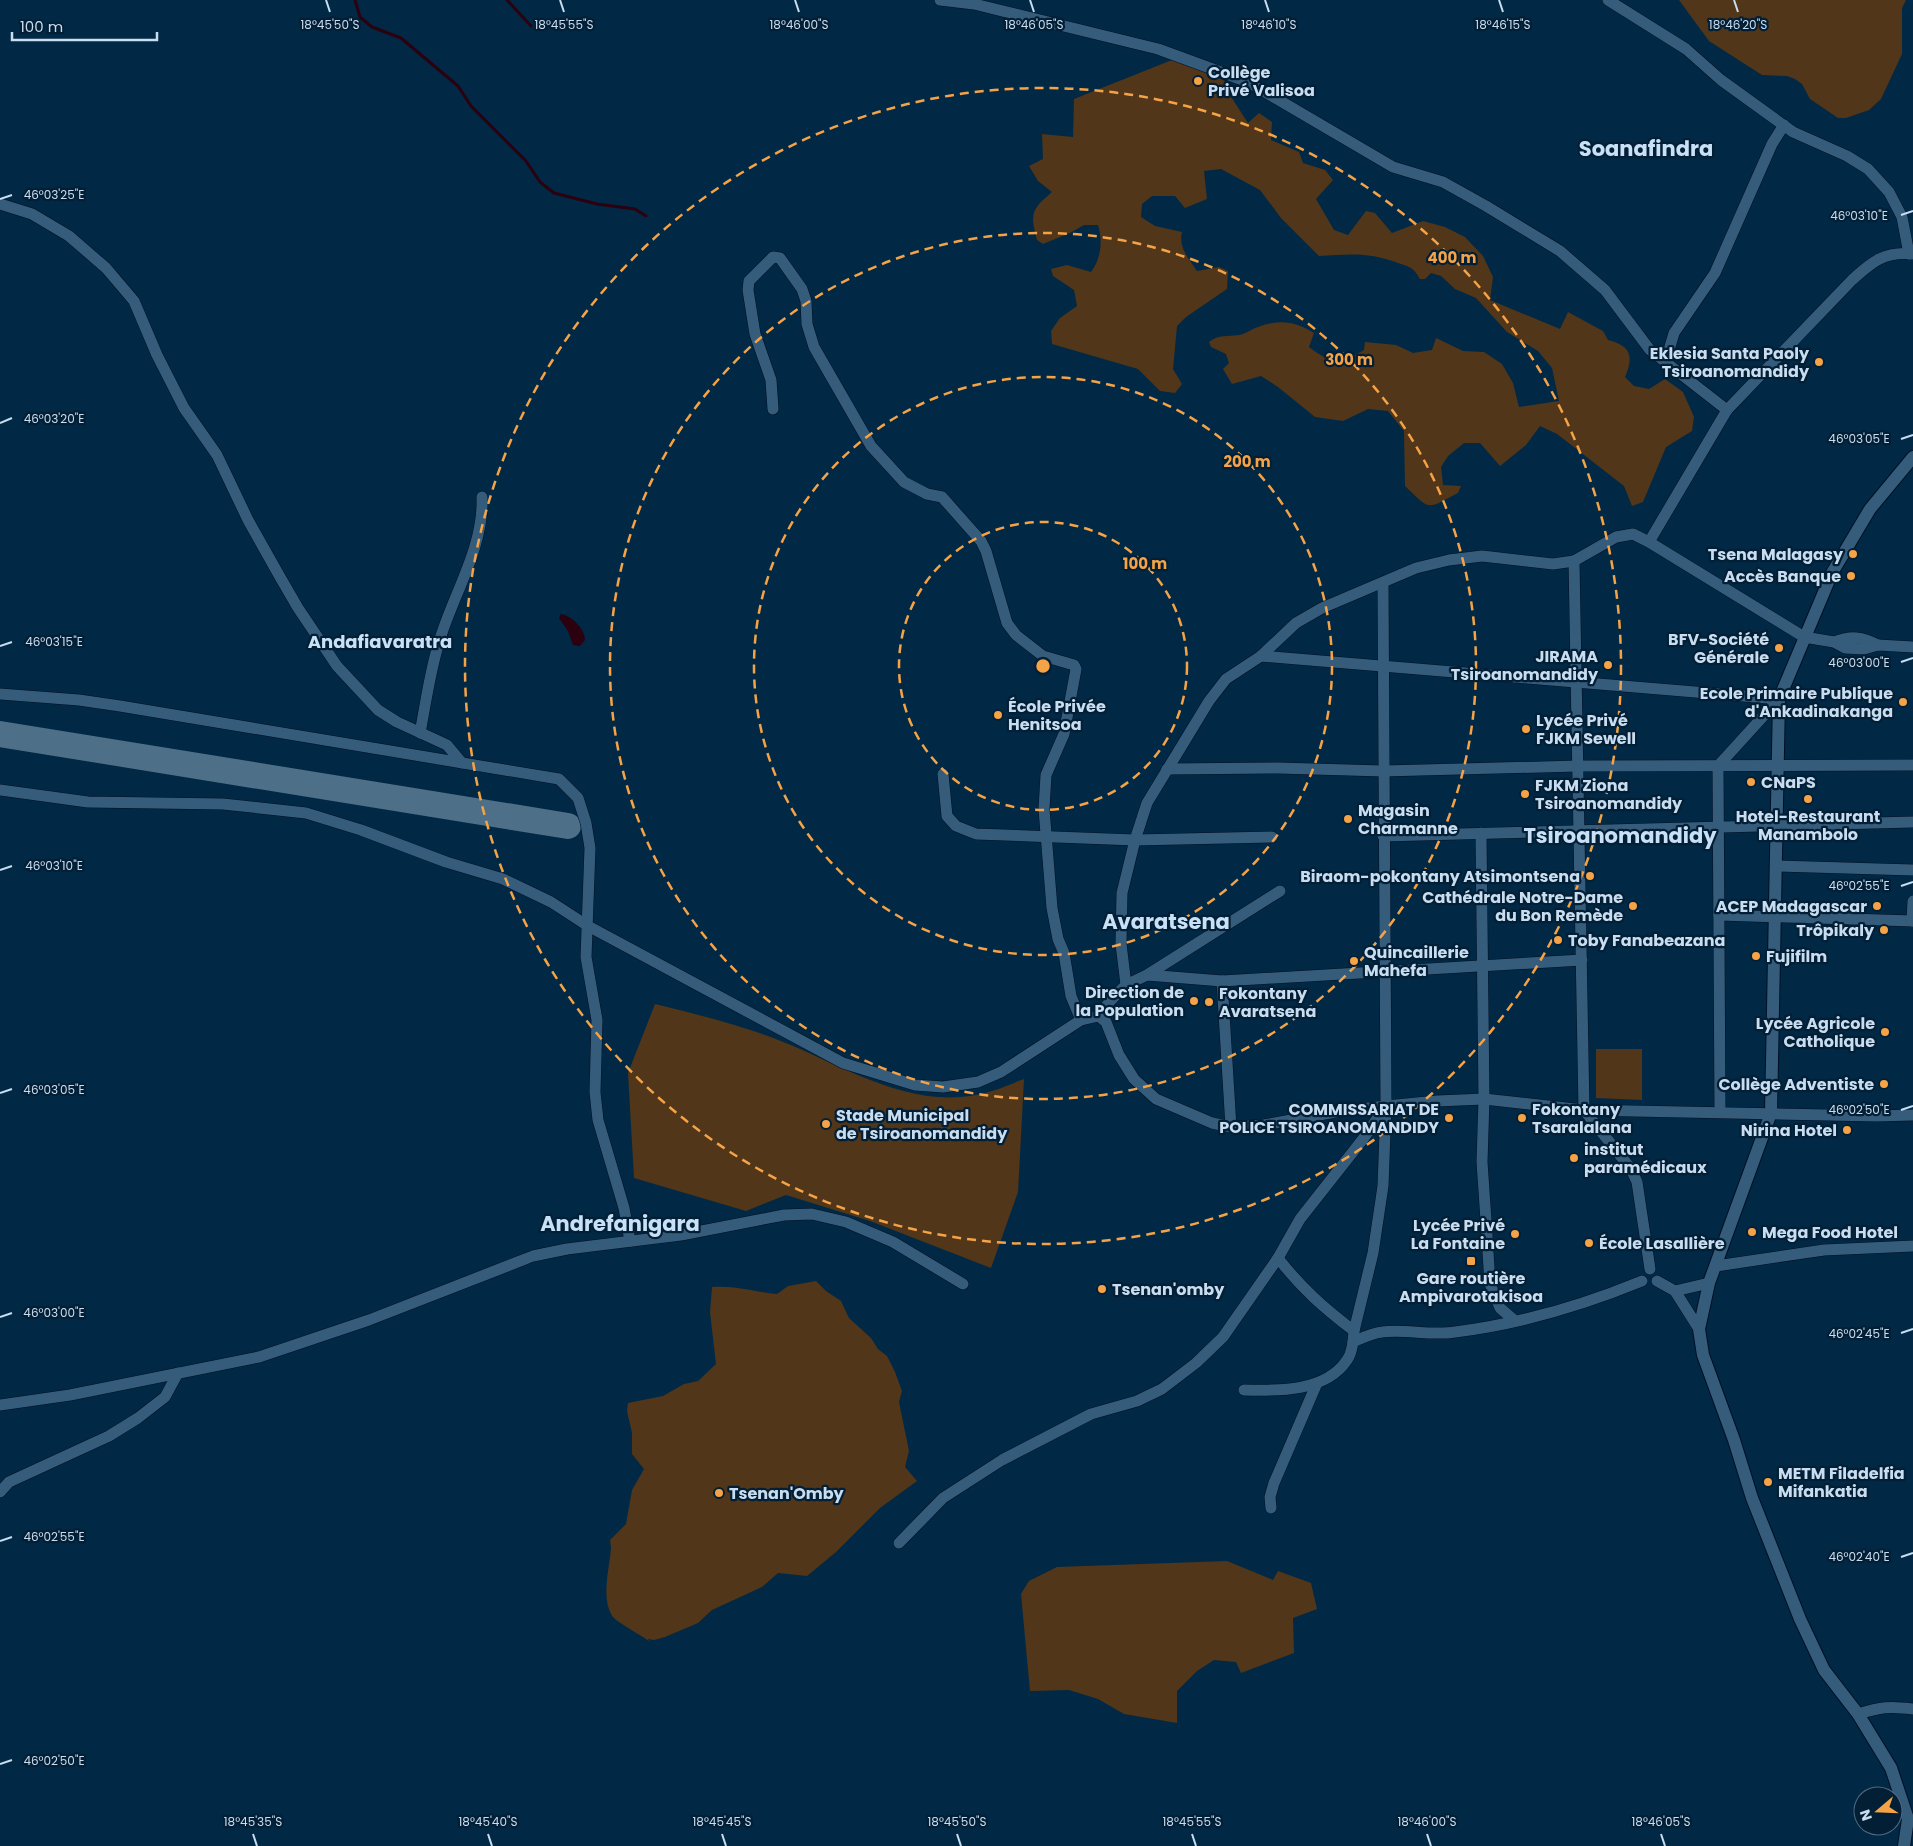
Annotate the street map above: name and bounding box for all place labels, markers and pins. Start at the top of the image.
place label: Collège Privé Valisoa [1208,61,1315,102]
marker: Collège Privé Valisoa [1192,75,1204,87]
place label: Eklesia Santa Paoly Tsiroanomandidy [1650,342,1810,383]
marker: Eklesia Santa Paoly Tsiroanomandidy [1813,356,1825,368]
place label: Tsena Malagasy [1708,543,1844,566]
marker: Tsena Malagasy [1847,548,1859,560]
place label: Accès Banque [1724,565,1841,588]
marker: Accès Banque [1845,570,1857,582]
place label: BFV-Société Générale [1668,628,1769,669]
marker: BFV-Société Générale [1773,642,1785,654]
place label: JIRAMA Tsiroanomandidy [1451,645,1599,686]
centre of rings [1034,657,1052,675]
marker: JIRAMA Tsiroanomandidy [1602,659,1614,671]
place label: Ecole Primaire Publique d'Ankadinakanga [1700,682,1893,723]
place label: École Privée Henitsoa [1008,695,1106,736]
marker: Ecole Primaire Publique d'Ankadinakanga [1897,696,1909,708]
marker: École Privée Henitsoa [992,709,1004,721]
place label: Lycée Privé FJKM Sewell [1536,709,1636,750]
marker: Lycée Privé FJKM Sewell [1520,723,1532,735]
place label: CNaPS [1761,771,1816,794]
place label: FJKM Ziona Tsiroanomandidy [1535,774,1683,815]
marker: CNaPS [1745,776,1757,788]
marker: FJKM Ziona Tsiroanomandidy [1519,788,1531,800]
marker: Hotel-Restaurant Manambolo [1802,793,1814,805]
place label: Magasin Charmanne [1358,799,1458,840]
place label: Hotel-Restaurant Manambolo [1736,805,1880,846]
marker: Magasin Charmanne [1342,813,1354,825]
place label: Biraom-pokontany Atsimontsena [1300,865,1580,888]
marker: Biraom-pokontany Atsimontsena [1584,870,1596,882]
place label: Cathédrale Notre-Dame du Bon Remède [1422,886,1623,927]
place label: ACEP Madagascar [1716,895,1867,918]
marker: Cathédrale Notre-Dame du Bon Remède [1627,900,1639,912]
marker: ACEP Madagascar [1871,900,1883,912]
place label: Trôpikaly [1796,919,1875,942]
marker: Trôpikaly [1878,924,1890,936]
place label: Toby Fanabeazana [1568,929,1725,952]
marker: Toby Fanabeazana [1552,934,1564,946]
place label: Quincaillerie Mahefa [1364,941,1469,982]
place label: Fujifilm [1766,945,1827,968]
marker: Fujifilm [1750,950,1762,962]
marker: Quincaillerie Mahefa [1348,955,1360,967]
place label: Direction de la Population [1075,981,1184,1022]
place label: Fokontany Avaratsena [1219,982,1316,1023]
marker: Direction de la Population [1188,995,1200,1007]
marker: Fokontany Avaratsena [1203,996,1215,1008]
place label: Lycée Agricole Catholique [1756,1012,1875,1053]
marker: Lycée Agricole Catholique [1879,1026,1891,1038]
place label: Collège Adventiste [1718,1073,1874,1096]
marker: Collège Adventiste [1878,1078,1890,1090]
place label: COMMISSARIAT DE POLICE TSIROANOMANDIDY [1219,1098,1439,1139]
place label: Fokontany Tsaralalana [1532,1098,1632,1139]
place label: Stade Municipal de Tsiroanomandidy [836,1104,1008,1145]
marker: COMMISSARIAT DE POLICE TSIROANOMANDIDY [1443,1112,1455,1124]
marker: Fokontany Tsaralalana [1516,1112,1528,1124]
marker: Stade Municipal de Tsiroanomandidy [820,1118,832,1130]
place label: Nirina Hotel [1741,1119,1837,1142]
marker: Nirina Hotel [1841,1124,1853,1136]
place label: institut paramédicaux [1584,1138,1707,1179]
marker: institut paramédicaux [1568,1152,1580,1164]
place label: Lycée Privé La Fontaine [1411,1214,1505,1255]
place label: Mega Food Hotel [1762,1221,1898,1244]
marker: Mega Food Hotel [1746,1226,1758,1238]
marker: Lycée Privé La Fontaine [1509,1228,1521,1240]
place label: École Lasallière [1599,1232,1725,1255]
marker: École Lasallière [1583,1237,1595,1249]
marker: Gare routière Ampivarotakisoa [1465,1255,1477,1267]
place label: Gare routière Ampivarotakisoa [1399,1267,1543,1308]
place label: Tsenan'omby [1112,1278,1225,1301]
marker: Tsenan'omby [1096,1283,1108,1295]
place label: METM Filadelfia Mifankatia [1778,1462,1905,1503]
marker: METM Filadelfia Mifankatia [1762,1476,1774,1488]
place label: Tsenan'Omby [729,1482,845,1505]
marker: Tsenan'Omby [713,1487,725,1499]

